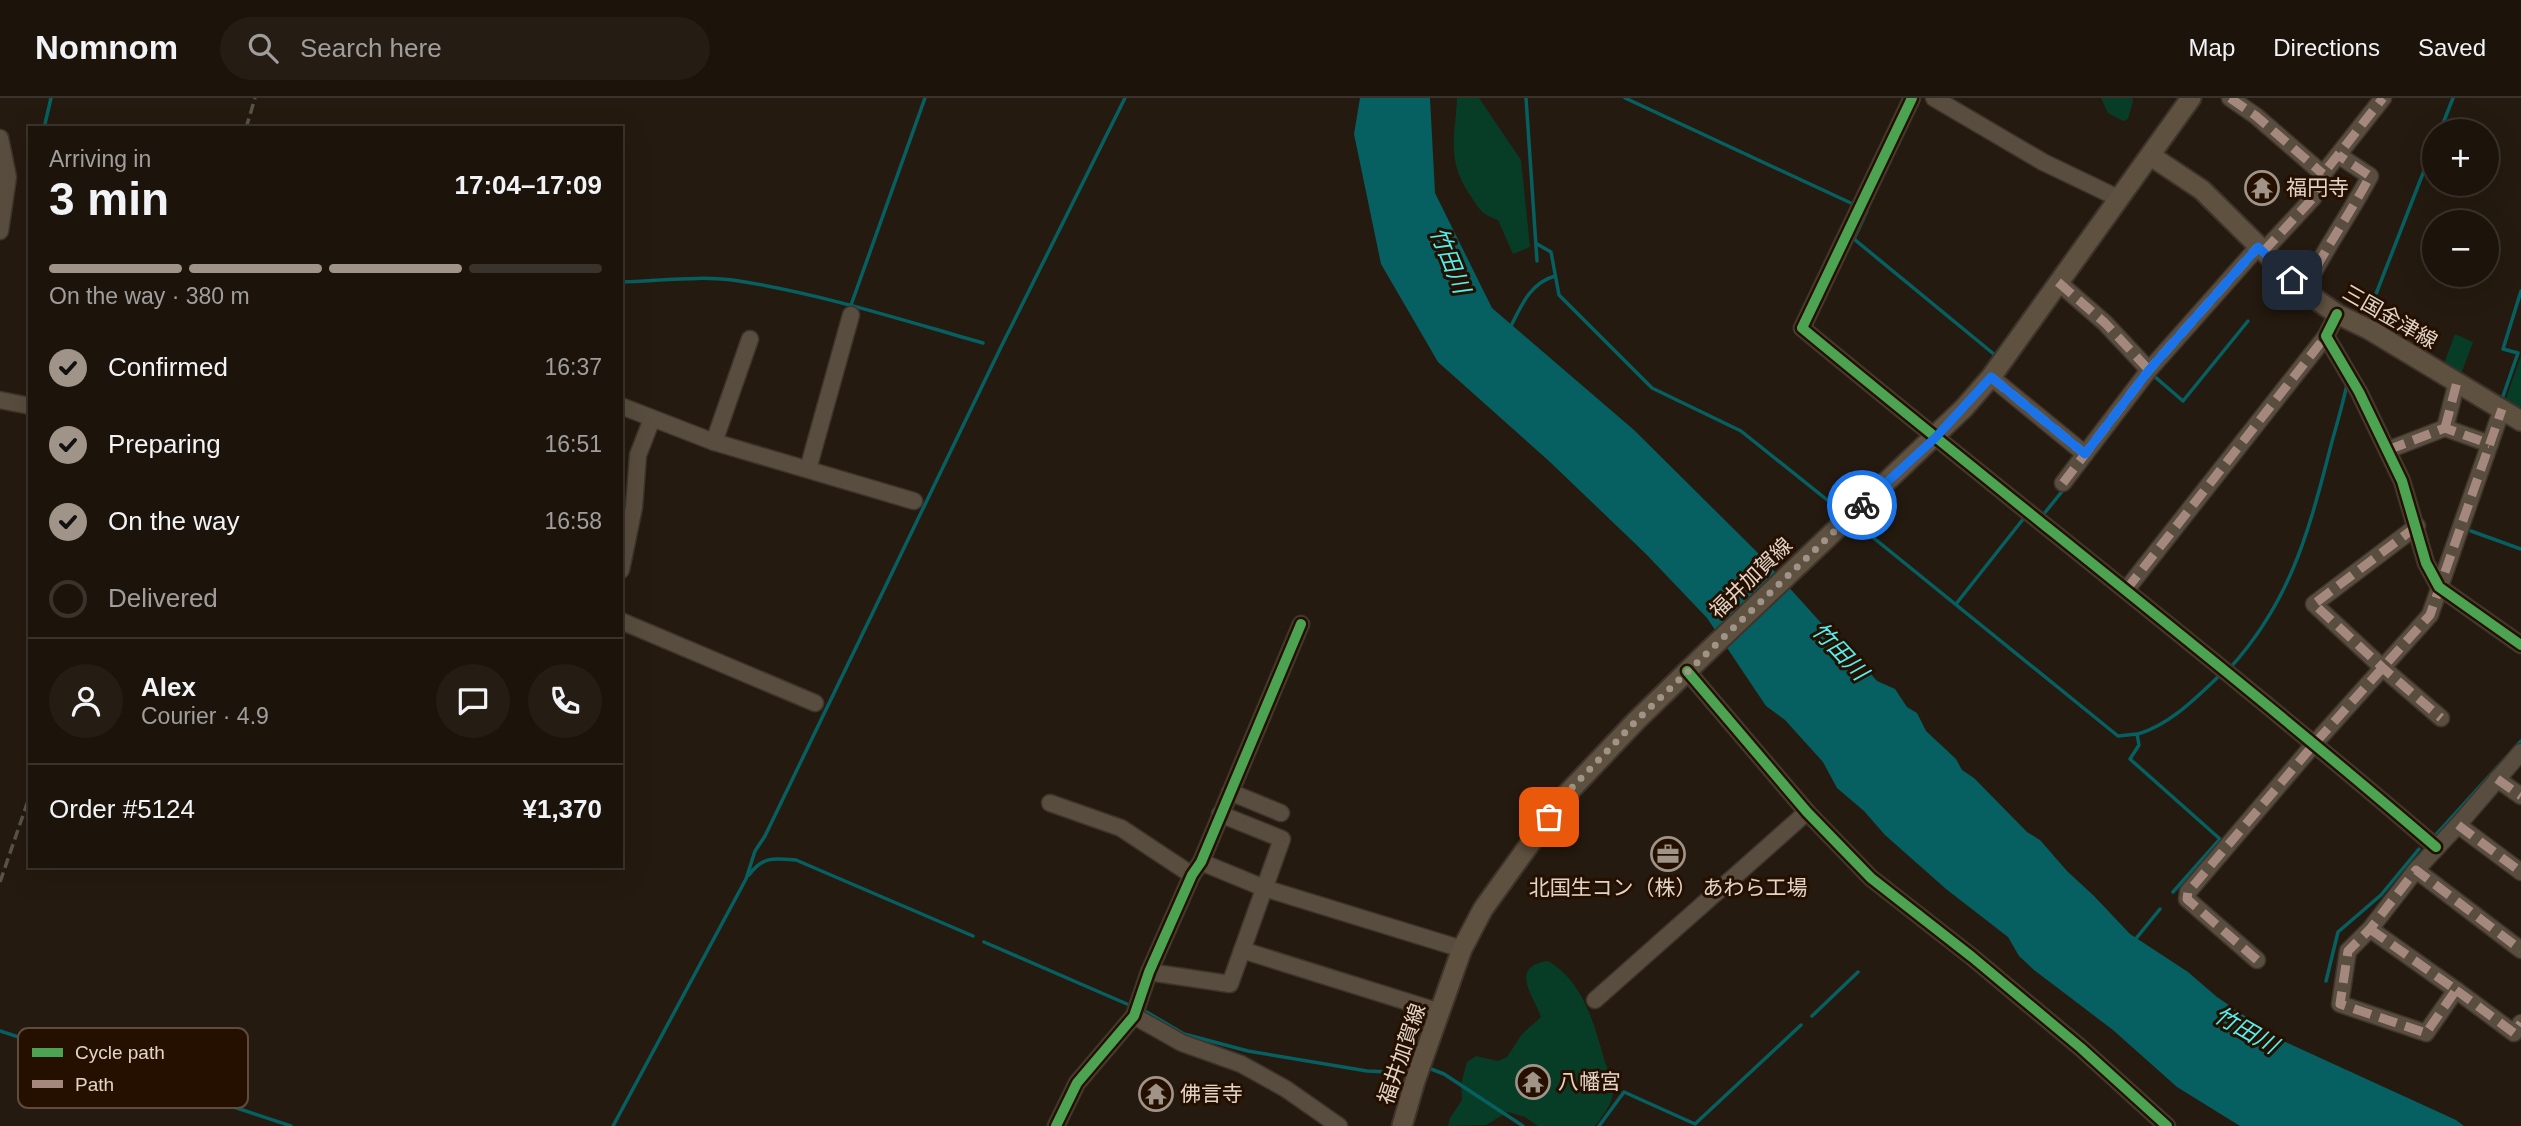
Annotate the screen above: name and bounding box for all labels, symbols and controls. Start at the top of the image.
search box [220,17,710,80]
text: Nomnom [35,29,178,66]
icon: search [244,29,282,67]
text: Search here [300,33,442,63]
text: Map [2189,34,2235,61]
text: Directions [2273,34,2380,61]
text: Saved [2418,34,2486,61]
map controls [2422,119,2499,287]
button: + [2422,119,2499,196]
text: Arriving in [49,146,151,172]
temple icon: 福円寺 [2243,169,2281,207]
text: 17:04–17:09 [455,170,602,200]
text: 3 min [49,173,169,225]
place label: 福円寺 [2286,176,2349,199]
button: − [2422,210,2499,287]
water label: 竹田川 [1425,223,1476,300]
pin [2262,250,2322,310]
icon: home [2273,261,2311,299]
street label: 三国金津線 [2339,280,2441,353]
text: On the way · 380 m [49,283,250,309]
icon: check [49,349,87,387]
text: Confirmed [108,352,228,382]
text: 16:37 [544,354,602,380]
icon: check [49,426,87,464]
text: Preparing [108,429,221,459]
text: 16:51 [544,431,602,457]
courier [1827,470,1897,540]
icon: bike [1843,486,1881,524]
icon: check [49,503,87,541]
text: On the way [108,506,240,536]
text: 16:58 [544,508,602,534]
street label: 福井加賀線 [1705,533,1796,622]
text: Delivered [108,583,218,613]
water label: 竹田川 [1807,617,1875,687]
button: person [49,664,123,738]
button: chat [436,664,510,738]
button: phone [528,664,602,738]
text: Alex [141,672,196,702]
text: Courier · 4.9 [141,703,269,729]
pin [1519,787,1579,847]
text: Order #5124 [49,794,195,824]
text: ¥1,370 [522,794,602,824]
icon: bag [1530,798,1568,836]
office icon: 北国生コン（株） あわら工場 [1649,835,1687,873]
place label: 北国生コン（株） あわら工場 [1529,876,1807,899]
street label: 福井加賀線 [1374,1000,1429,1107]
water label: 竹田川 [2210,1001,2285,1060]
legend [18,1028,248,1108]
text: Cycle path [75,1042,165,1063]
temple icon: 八幡宮 [1514,1063,1552,1101]
place label: 八幡宮 [1558,1070,1621,1093]
text: Path [75,1074,114,1095]
temple icon: 佛言寺 [1137,1075,1175,1113]
place label: 佛言寺 [1180,1082,1243,1105]

